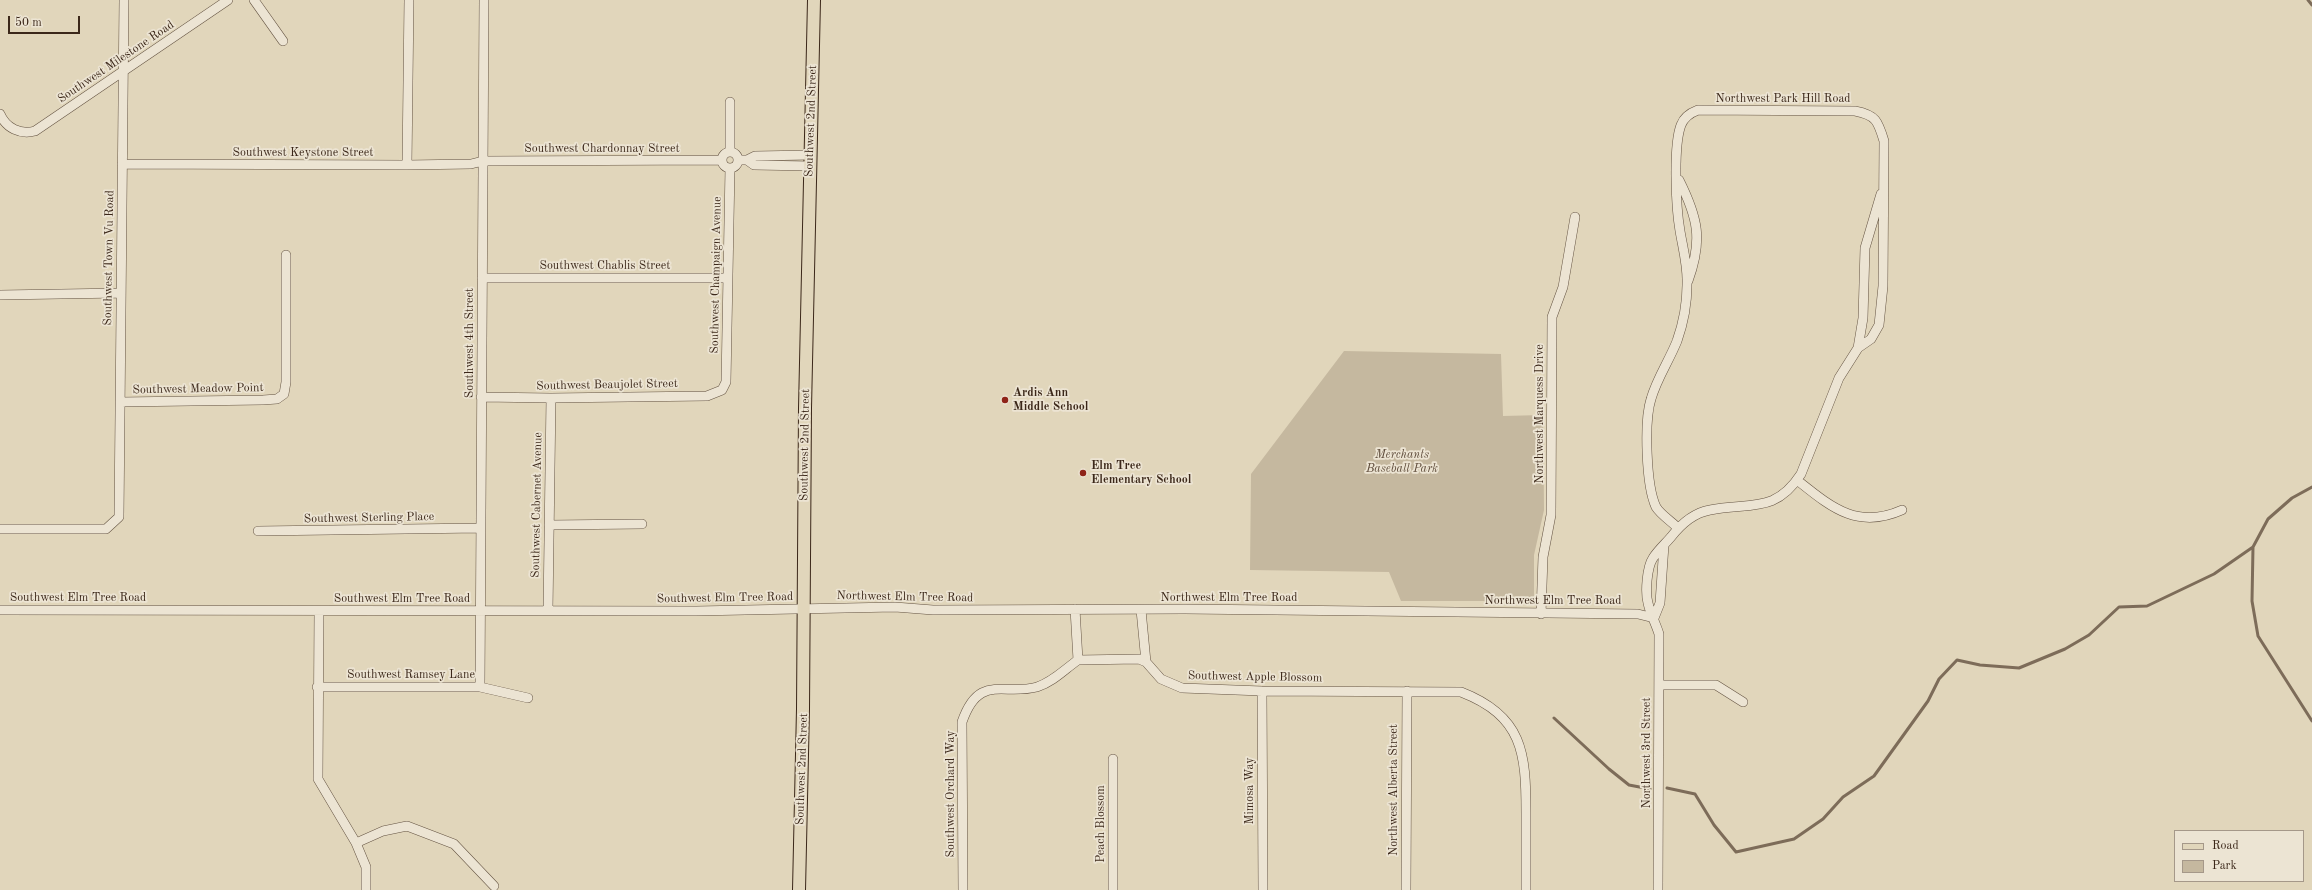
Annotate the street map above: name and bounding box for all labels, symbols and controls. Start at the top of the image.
scale bar [10,8,82,34]
text: 50 m [15,17,42,29]
street label: Southwest Milestone Road [55,18,177,106]
street label: Southwest 2nd Street [802,65,820,177]
street label: Northwest Park Hill Road [1715,92,1851,106]
street label: Southwest Chardonnay Street [524,142,680,156]
street label: Southwest Keystone Street [232,146,374,160]
street label: Southwest Town Vu Road [101,190,117,326]
street label: Southwest Champaign Avenue [707,196,725,354]
street label: Southwest Chablis Street [539,259,671,273]
street label: Southwest 4th Street [463,288,477,398]
street label: Northwest Marquess Drive [1533,344,1547,484]
street label: Southwest Beaujolet Street [536,377,678,393]
street label: Southwest Meadow Point [132,381,264,397]
place label: Ardis Ann Middle School [1013,386,1088,414]
street label: Southwest 2nd Street [797,389,813,501]
marker: Ardis Ann Middle School [1000,395,1010,405]
street label: Southwest Cabernet Avenue [529,432,545,578]
park label: Merchants Baseball Park [1366,448,1438,476]
place label: Elm Tree Elementary School [1091,459,1191,487]
marker: Elm Tree Elementary School [1078,468,1088,478]
street label: Southwest Sterling Place [304,510,434,526]
street label: Northwest Elm Tree Road [836,589,974,605]
street label: Southwest Elm Tree Road [657,590,793,606]
street label: Southwest Elm Tree Road [10,591,146,605]
street label: Northwest Elm Tree Road [1161,591,1297,605]
street label: Southwest Elm Tree Road [334,592,470,606]
street label: Northwest Elm Tree Road [1485,594,1621,608]
street label: Southwest Ramsey Lane [347,668,475,682]
street label: Southwest Apple Blossom [1188,669,1322,685]
street label: Northwest 3rd Street [1640,697,1654,809]
street label: Southwest 2nd Street [793,713,811,825]
street label: Northwest Alberta Street [1387,724,1401,856]
street label: Southwest Orchard Way [944,730,958,858]
street label: Mimosa Way [1243,757,1257,825]
street label: Peach Blossom [1094,785,1108,863]
legend [2174,830,2304,882]
text: Road [2212,840,2239,852]
text: Park [2212,860,2237,872]

